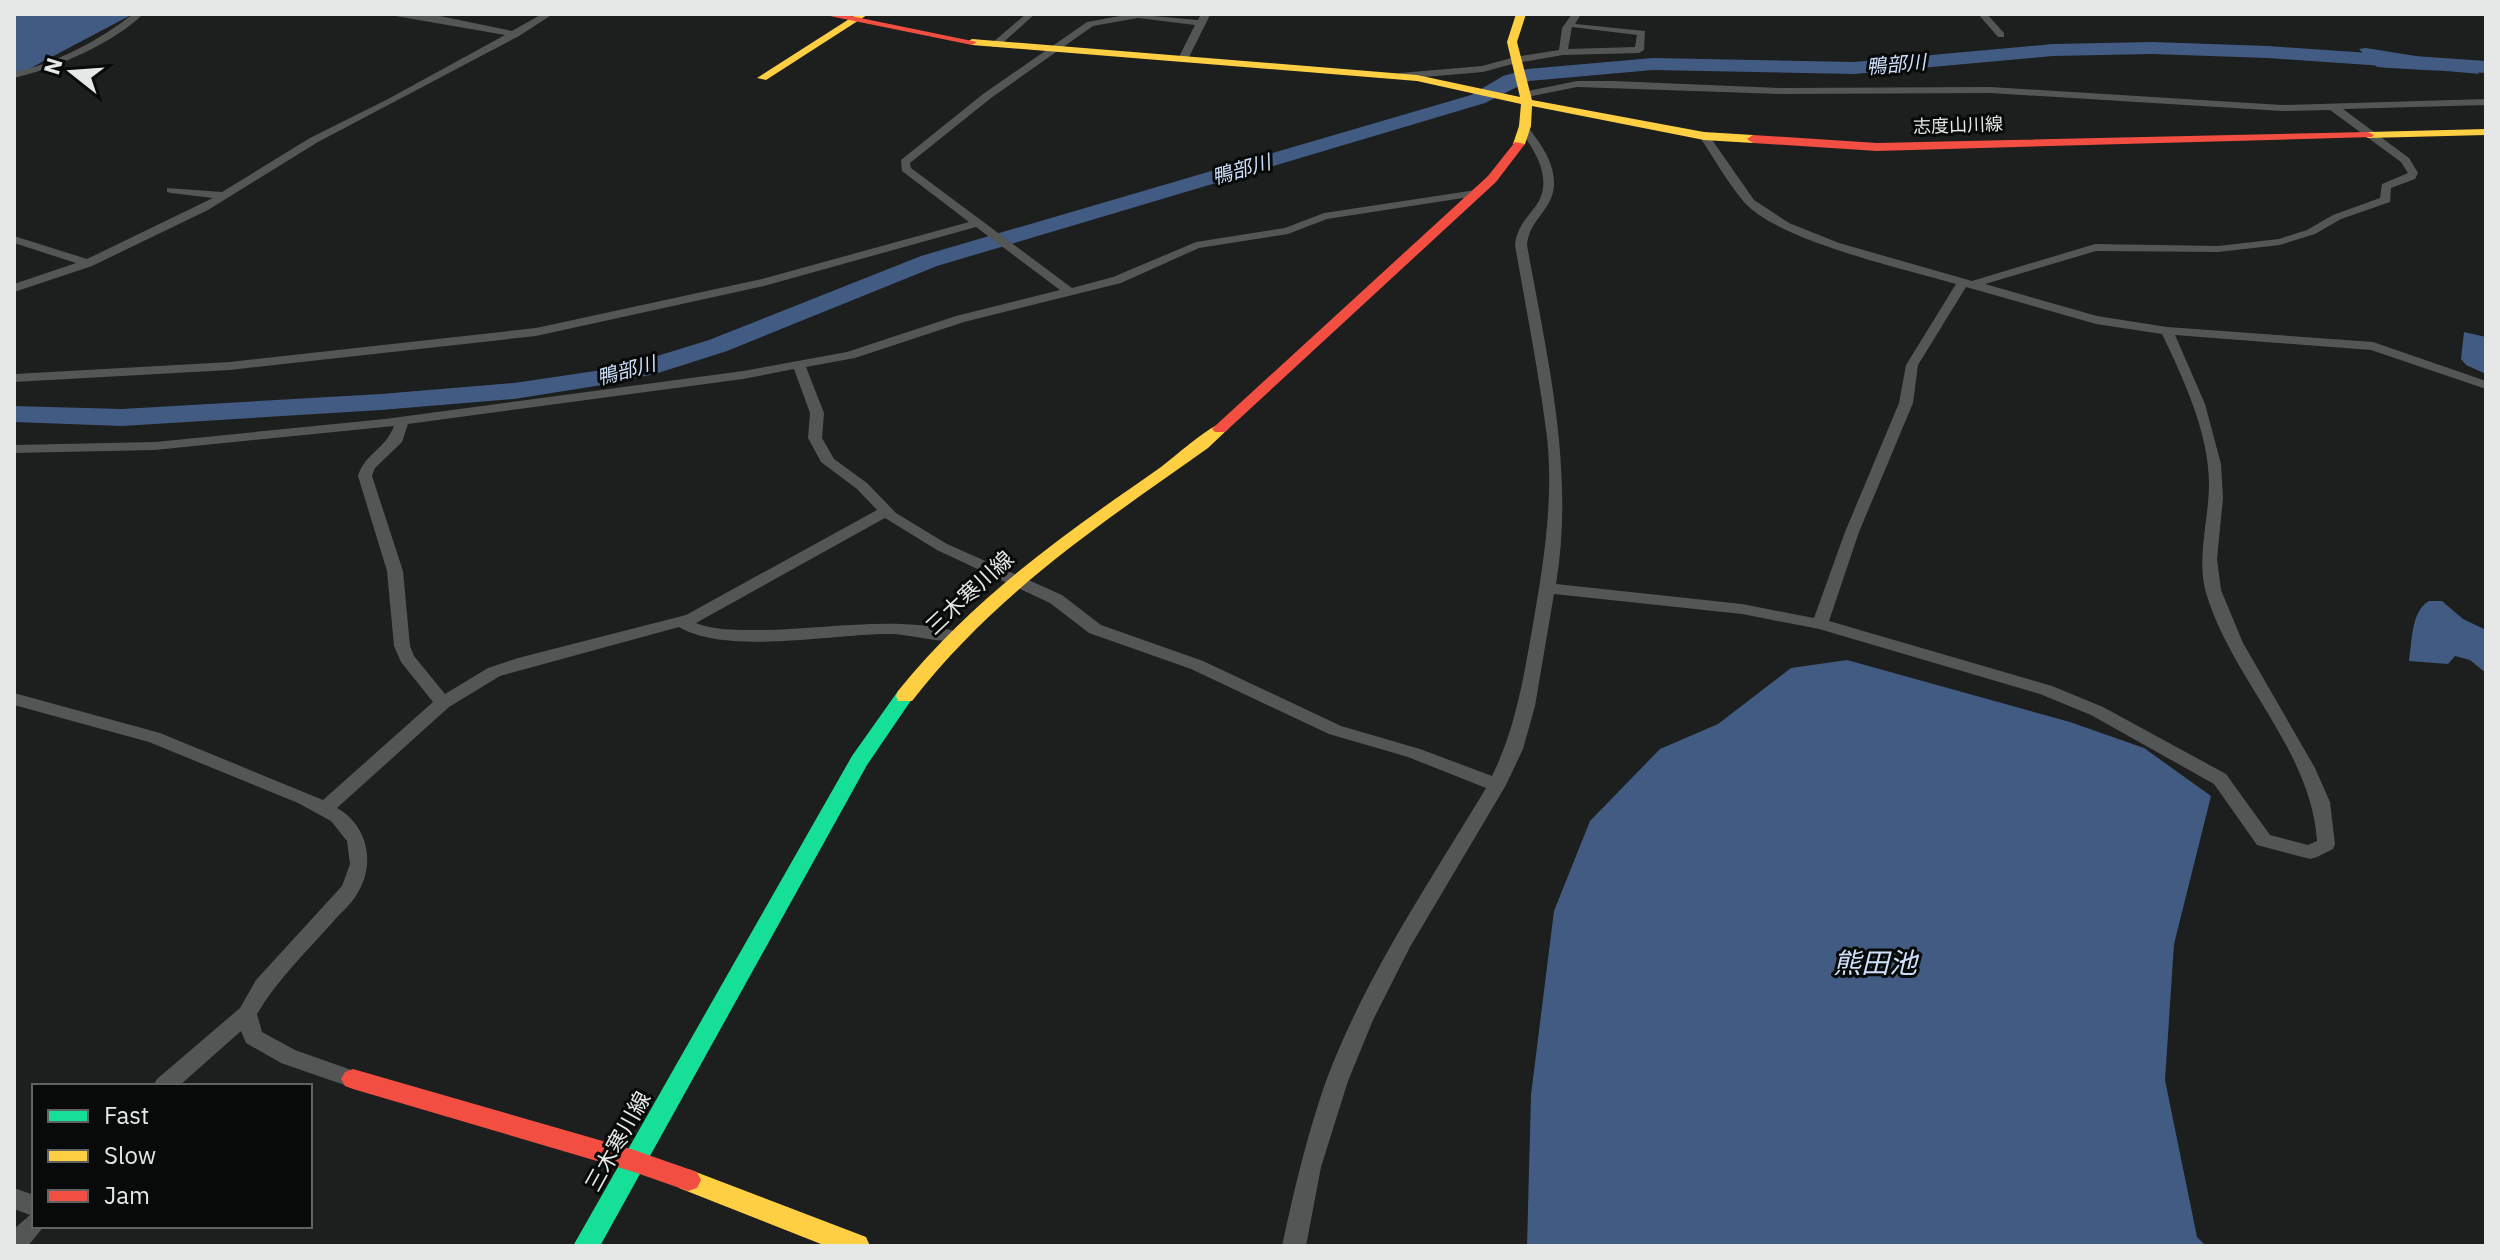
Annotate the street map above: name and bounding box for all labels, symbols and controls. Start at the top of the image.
north arrow [32,32,112,112]
water label: 鴨部川 [1865,48,1929,80]
text: N [36,54,69,78]
street label: 志度山川線 [1913,112,2003,138]
water label: 鴨部川 [1208,147,1275,190]
water label: 鴨部川 [594,349,660,391]
street label: 三木寒川線 [919,544,1019,640]
water label: 熊田池 [1833,944,1920,981]
legend [32,1084,312,1228]
street label: 三木寒川線 [578,1086,656,1196]
text: Fast [104,1099,149,1131]
text: Slow [104,1139,156,1171]
text: Jam [104,1179,150,1211]

